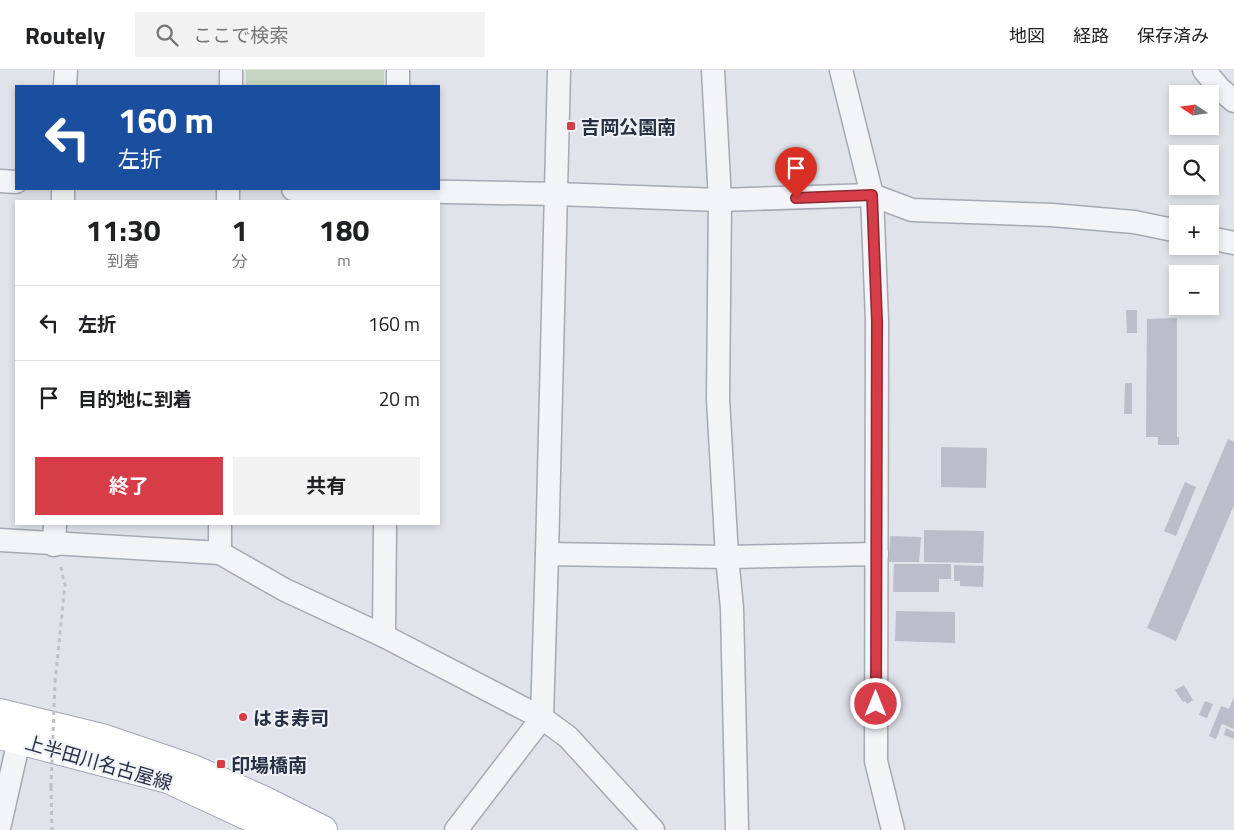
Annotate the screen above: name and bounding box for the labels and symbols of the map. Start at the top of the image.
north arrow [1169,85,1219,135]
place label: 吉岡公園南 [581,112,676,141]
marker: 吉岡公園南 [565,120,577,132]
pin [775,147,817,198]
position arrow [849,677,901,729]
place label: はま寿司 [253,703,329,732]
marker: はま寿司 [237,711,249,723]
street label: 上半田川名古屋線 [22,727,176,797]
place label: 印場橋南 [231,750,307,779]
marker: 印場橋南 [215,758,227,770]

